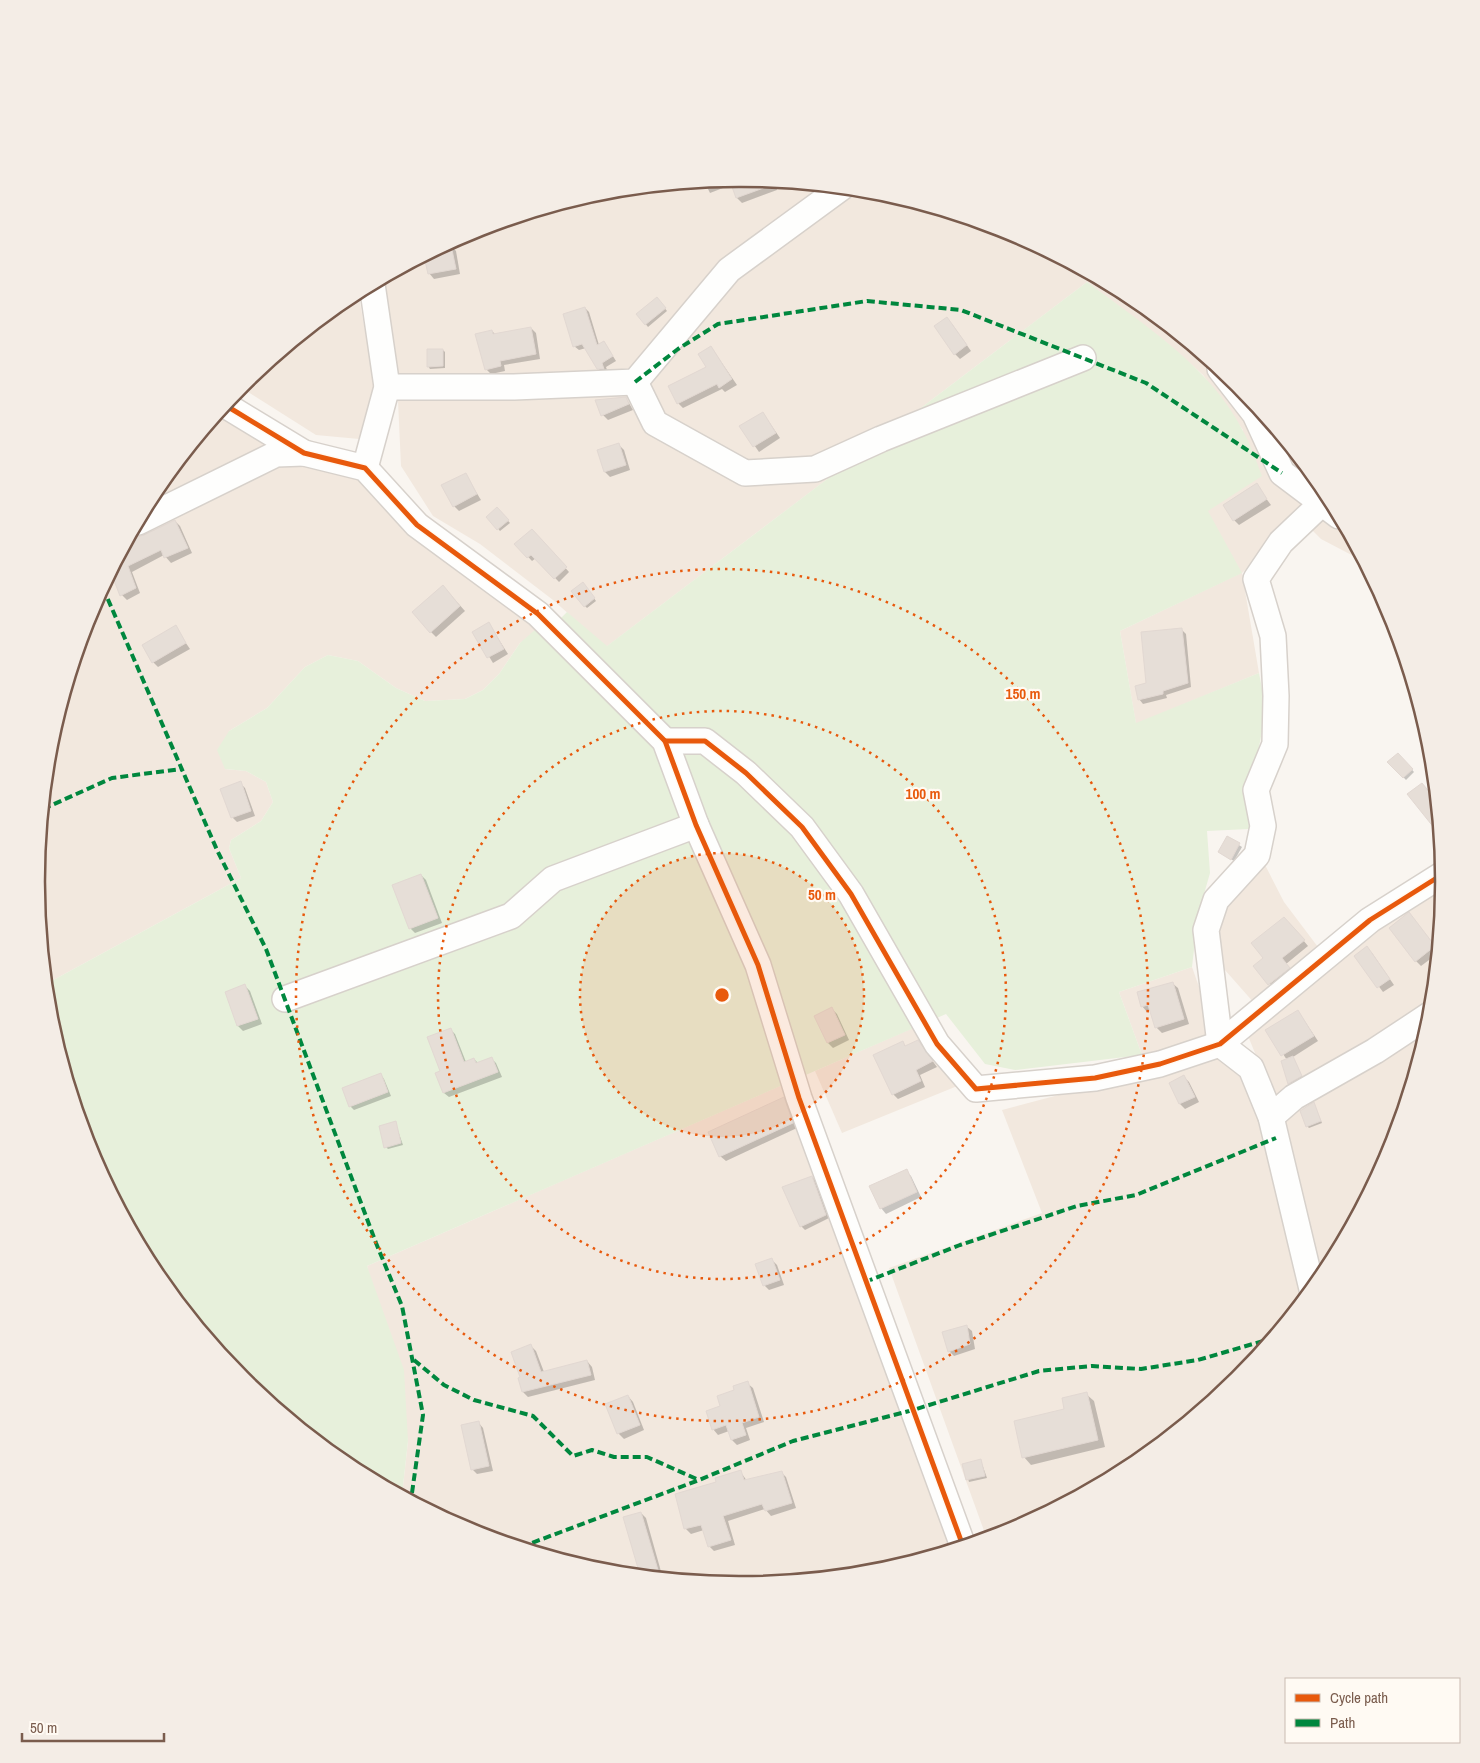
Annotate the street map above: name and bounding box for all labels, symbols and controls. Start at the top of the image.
text: 150 m [1006,683,1040,704]
text: 100 m [906,783,940,804]
text: 50 m [808,884,836,905]
centre of rings [713,986,731,1004]
legend [1285,1678,1460,1743]
text: Cycle path [1330,1687,1388,1708]
scale bar [22,1710,165,1742]
text: Path [1330,1712,1355,1733]
text: 50 m [30,1717,57,1738]

